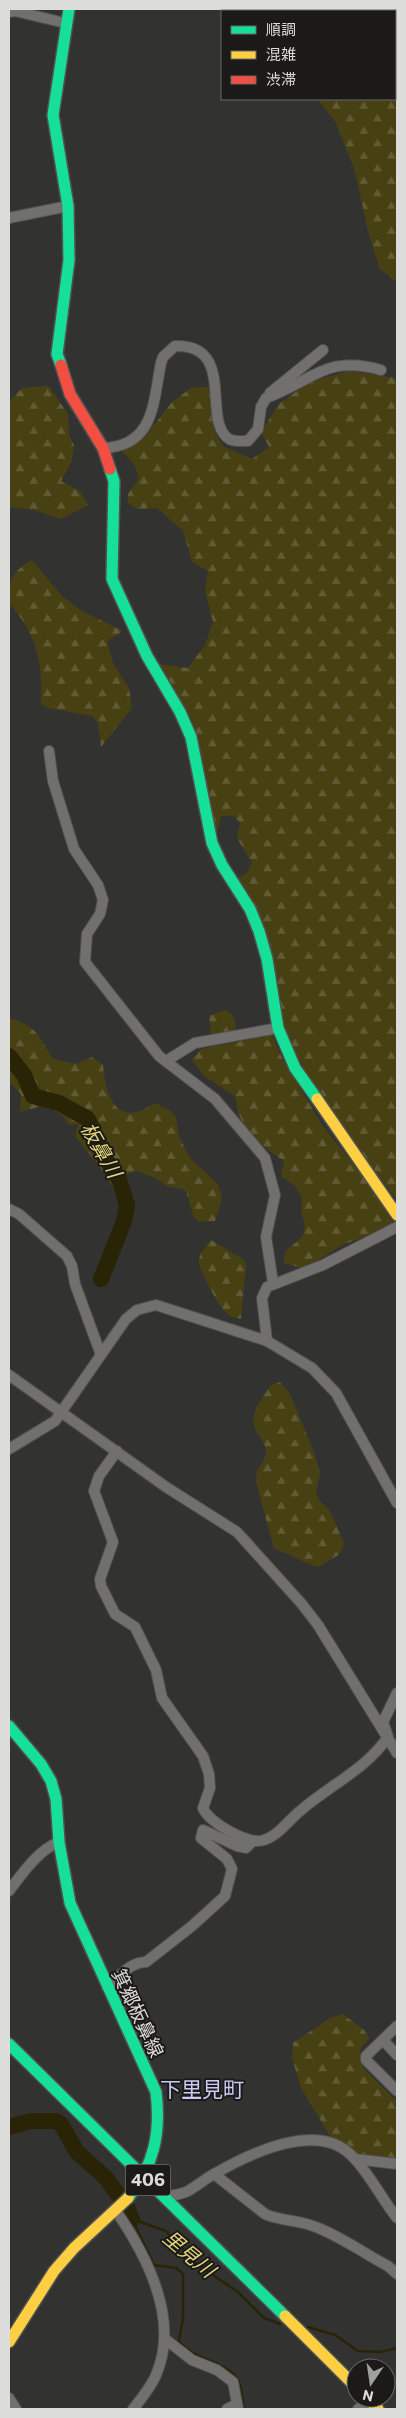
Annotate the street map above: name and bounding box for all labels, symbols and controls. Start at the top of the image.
legend [221,10,396,100]
text: 順調 [266,20,296,38]
text: 混雑 [266,45,296,63]
text: 渋滞 [266,70,296,88]
water label: 板鼻川 [76,1118,128,1183]
street label: 箕郷板鼻線 [108,1965,169,2061]
district label: 下里見町 [160,2076,244,2101]
road number: 406 [126,2164,170,2196]
water label: 里見川 [159,2225,222,2283]
north arrow [346,2358,396,2408]
text: N [361,2387,375,2406]

